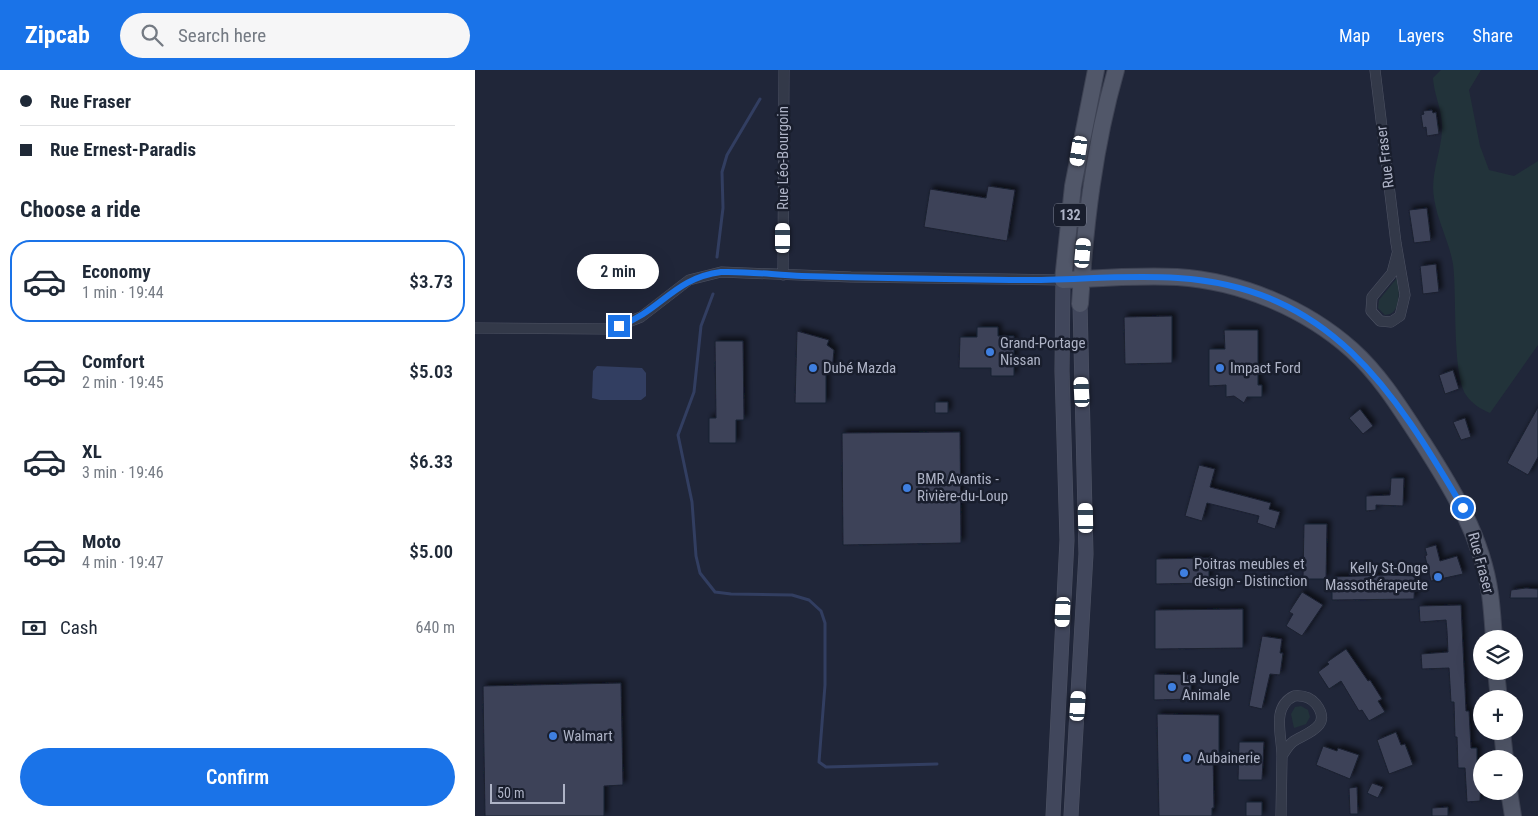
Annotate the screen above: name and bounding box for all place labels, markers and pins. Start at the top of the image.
place label: Grand-Portage Nissan [1000,334,1086,369]
marker: Grand-Portage Nissan [984,346,996,358]
place label: Dubé Mazda [823,359,896,377]
place label: Impact Ford [1230,359,1301,377]
marker: Dubé Mazda [807,362,819,374]
marker: Impact Ford [1214,362,1226,374]
place label: BMR Avantis - Rivière-du-Loup [917,470,1008,505]
marker: BMR Avantis - Rivière-du-Loup [901,482,913,494]
place label: Poitras meubles et design - Distinction [1194,555,1308,590]
place label: Kelly St-Onge Massothérapeute [1325,559,1428,594]
marker: Poitras meubles et design - Distinction [1178,567,1190,579]
marker: Kelly St-Onge Massothérapeute [1432,571,1444,583]
place label: La Jungle Animale [1182,669,1239,704]
marker: La Jungle Animale [1166,681,1178,693]
place label: Walmart [563,727,613,745]
marker: Walmart [547,730,559,742]
place label: Aubainerie [1197,749,1260,767]
marker: Aubainerie [1181,752,1193,764]

